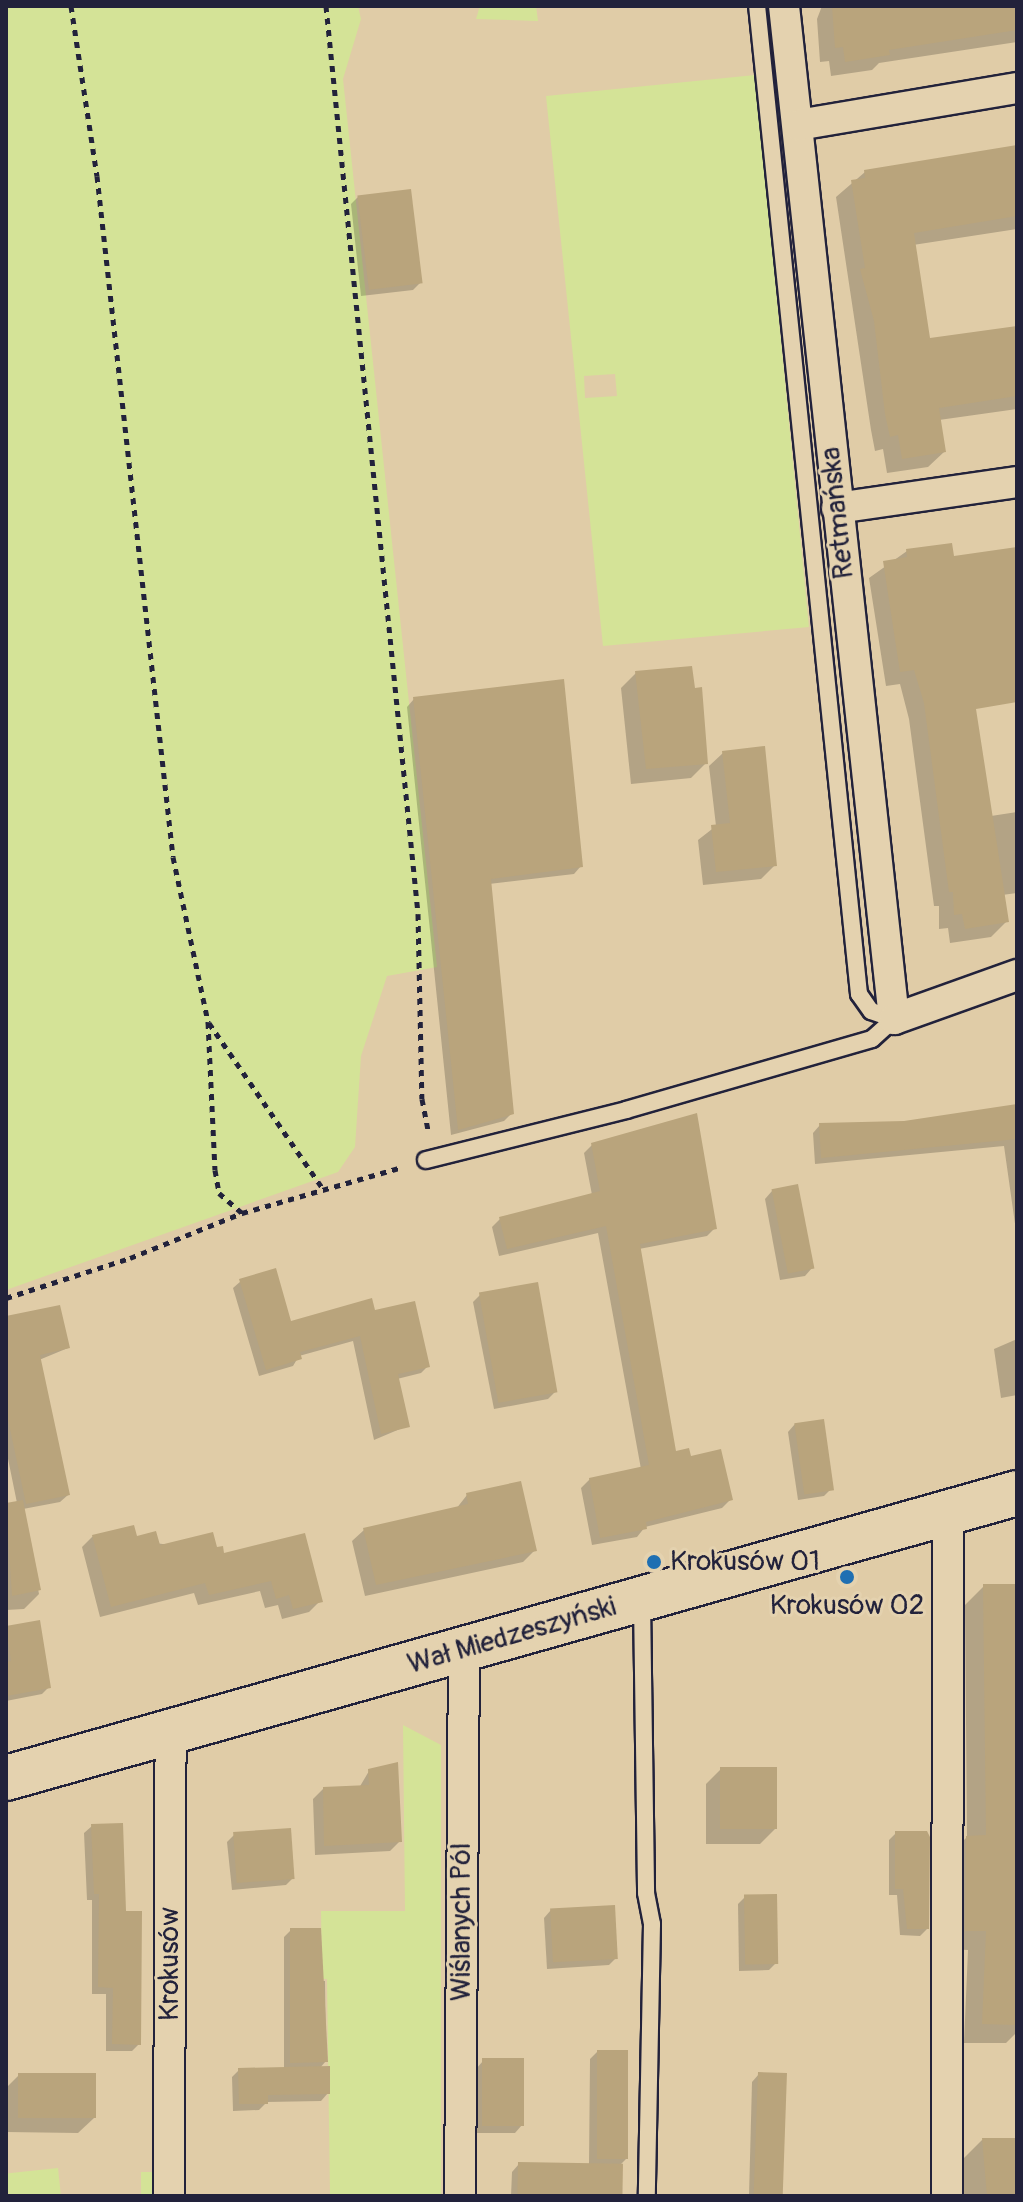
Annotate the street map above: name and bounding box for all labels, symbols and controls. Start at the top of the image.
street label: Retmańska [814,445,862,581]
place label: Krokusów 01 [670,1545,820,1579]
marker: Krokusów 01 [645,1553,663,1571]
marker: Krokusów 02 [838,1568,856,1586]
place label: Krokusów 02 [770,1589,924,1623]
street label: Wał Miedzeszyński [404,1590,620,1682]
street label: Wiślanych Pól [445,1843,479,2001]
street label: Krokusów [153,1907,187,2021]

